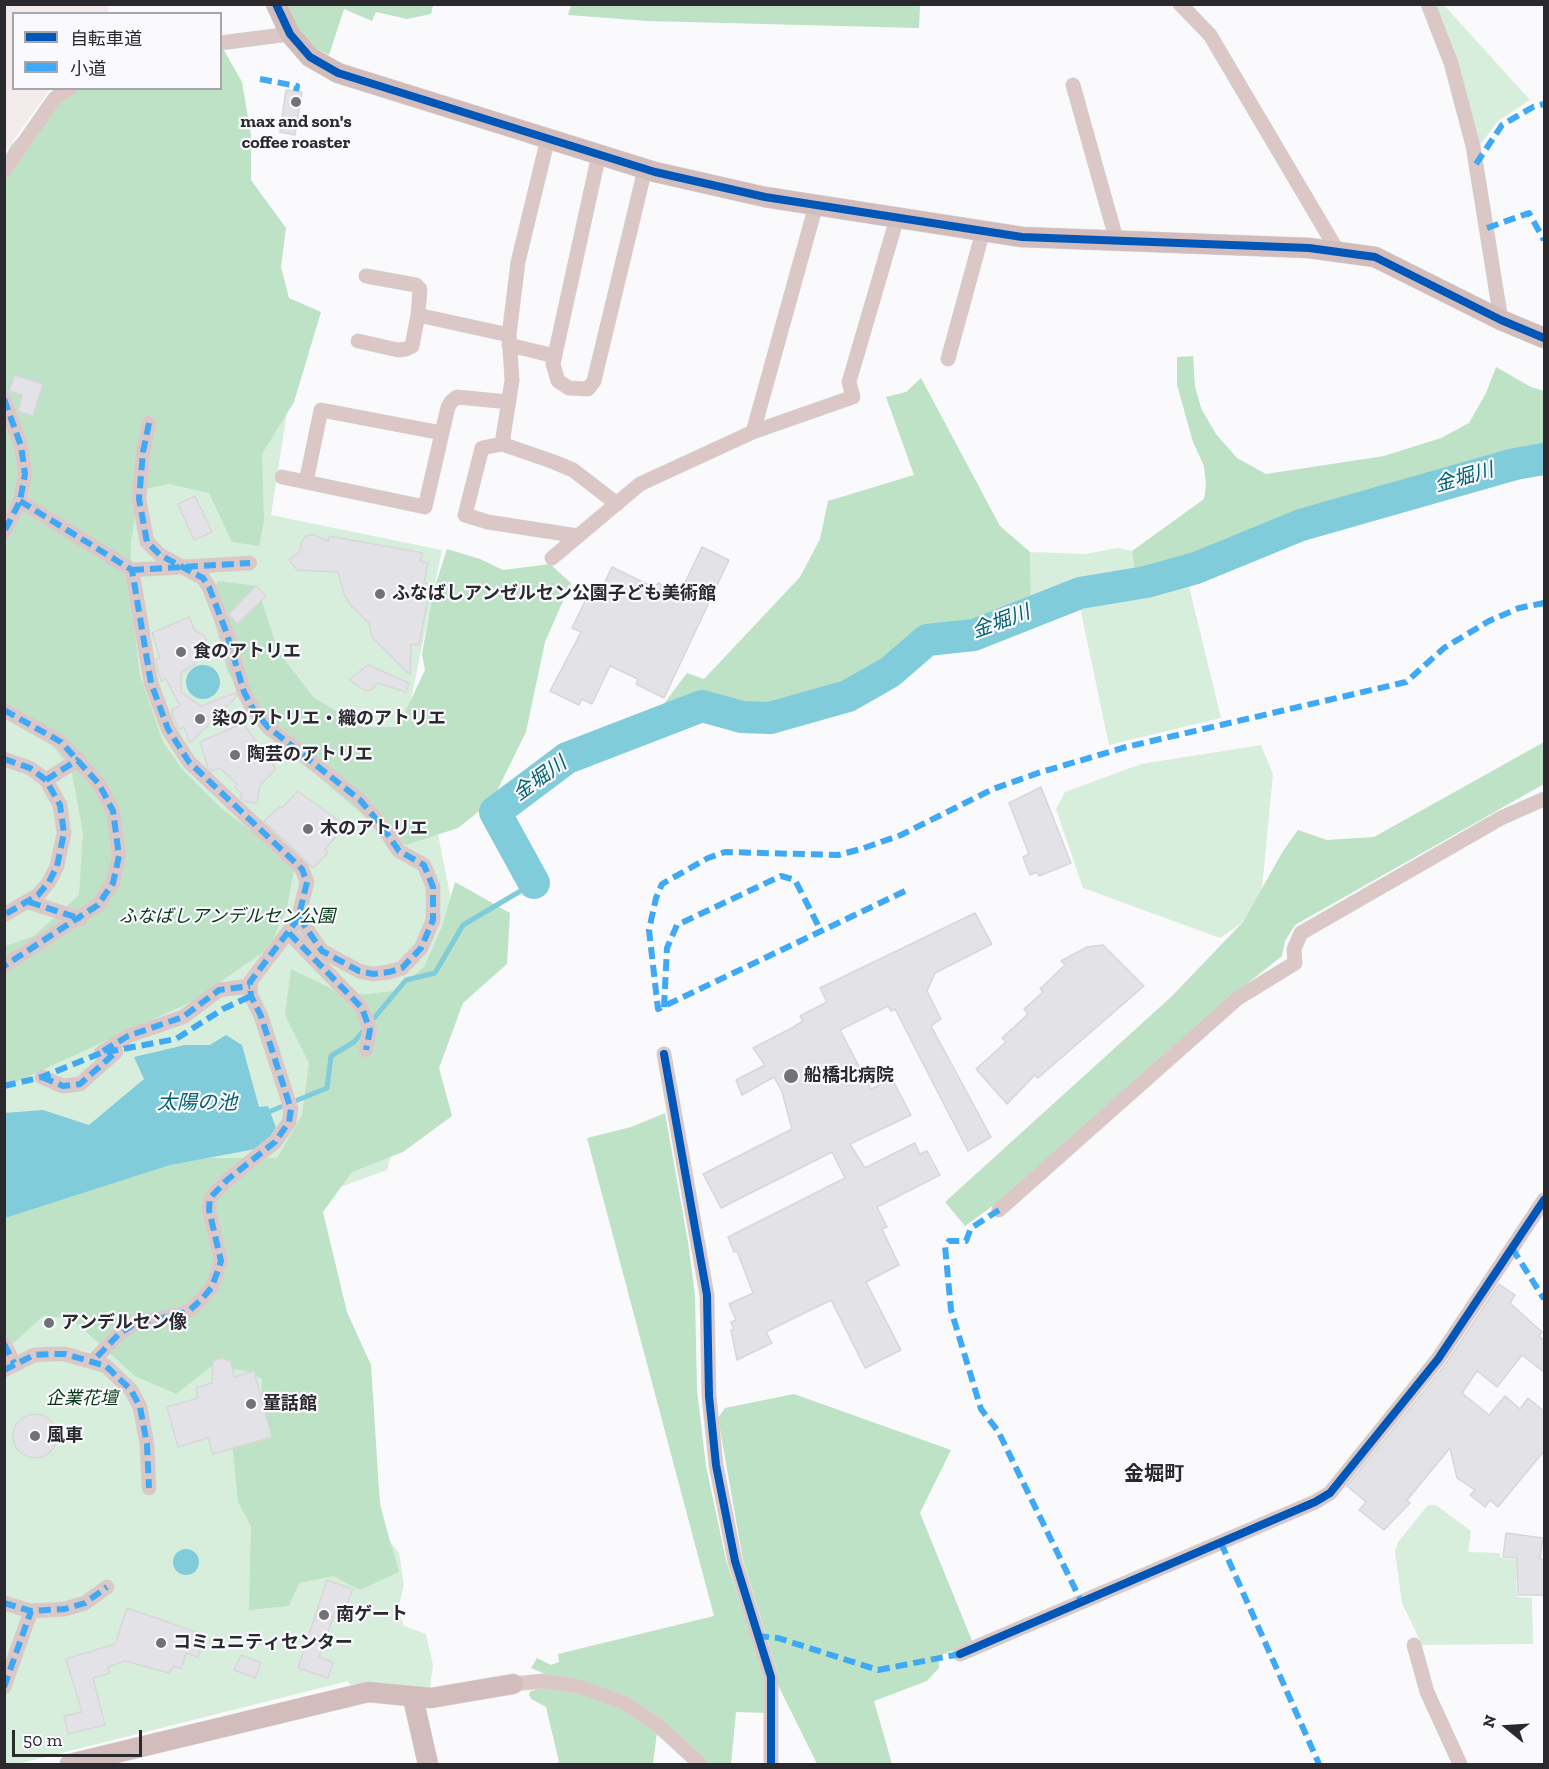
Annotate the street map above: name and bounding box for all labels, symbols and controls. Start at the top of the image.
legend [12,12,222,90]
text: 自転車道 [70,28,142,50]
text: 小道 [70,58,106,80]
marker: max and son's coffee roaster [289,95,303,109]
place label: max and son's coffee roaster [240,111,352,154]
water label: 金堀川 [1432,458,1496,498]
place label: ふなばしアンゼルセン公園子ども美術館 [392,583,716,605]
marker: ふなばしアンゼルセン公園子ども美術館 [373,587,387,601]
water label: 金堀川 [969,600,1033,644]
place label: 食のアトリエ [193,641,301,663]
marker: 食のアトリエ [174,645,188,659]
place label: 染のアトリエ・織のアトリエ [212,708,446,730]
marker: 染のアトリエ・織のアトリエ [193,712,207,726]
place label: 陶芸のアトリエ [247,744,373,766]
marker: 陶芸のアトリエ [228,748,242,762]
water label: 金堀川 [509,752,571,806]
place label: 木のアトリエ [320,818,428,840]
marker: 木のアトリエ [301,822,315,836]
park label: ふなばしアンデルセン公園 [119,906,335,928]
place label: 船橋北病院 [804,1065,894,1087]
marker: 船橋北病院 [782,1067,800,1085]
water label: 太陽の池 [157,1091,237,1115]
place label: アンデルセン像 [61,1312,187,1334]
marker: アンデルセン像 [42,1316,56,1330]
park label: 企業花壇 [46,1388,118,1410]
place label: 童話館 [263,1393,317,1415]
marker: 童話館 [244,1397,258,1411]
place label: 風車 [47,1425,83,1447]
marker: 風車 [28,1429,42,1443]
district label: 金堀町 [1124,1462,1184,1486]
place label: 南ゲート [336,1604,408,1626]
marker: 南ゲート [317,1608,331,1622]
place label: コミュニティセンター [173,1632,353,1654]
marker: コミュニティセンター [154,1636,168,1650]
north arrow [1477,1697,1537,1757]
text: N [1478,1713,1500,1730]
scale bar [15,1718,146,1756]
text: 50 m [23,1729,62,1751]

